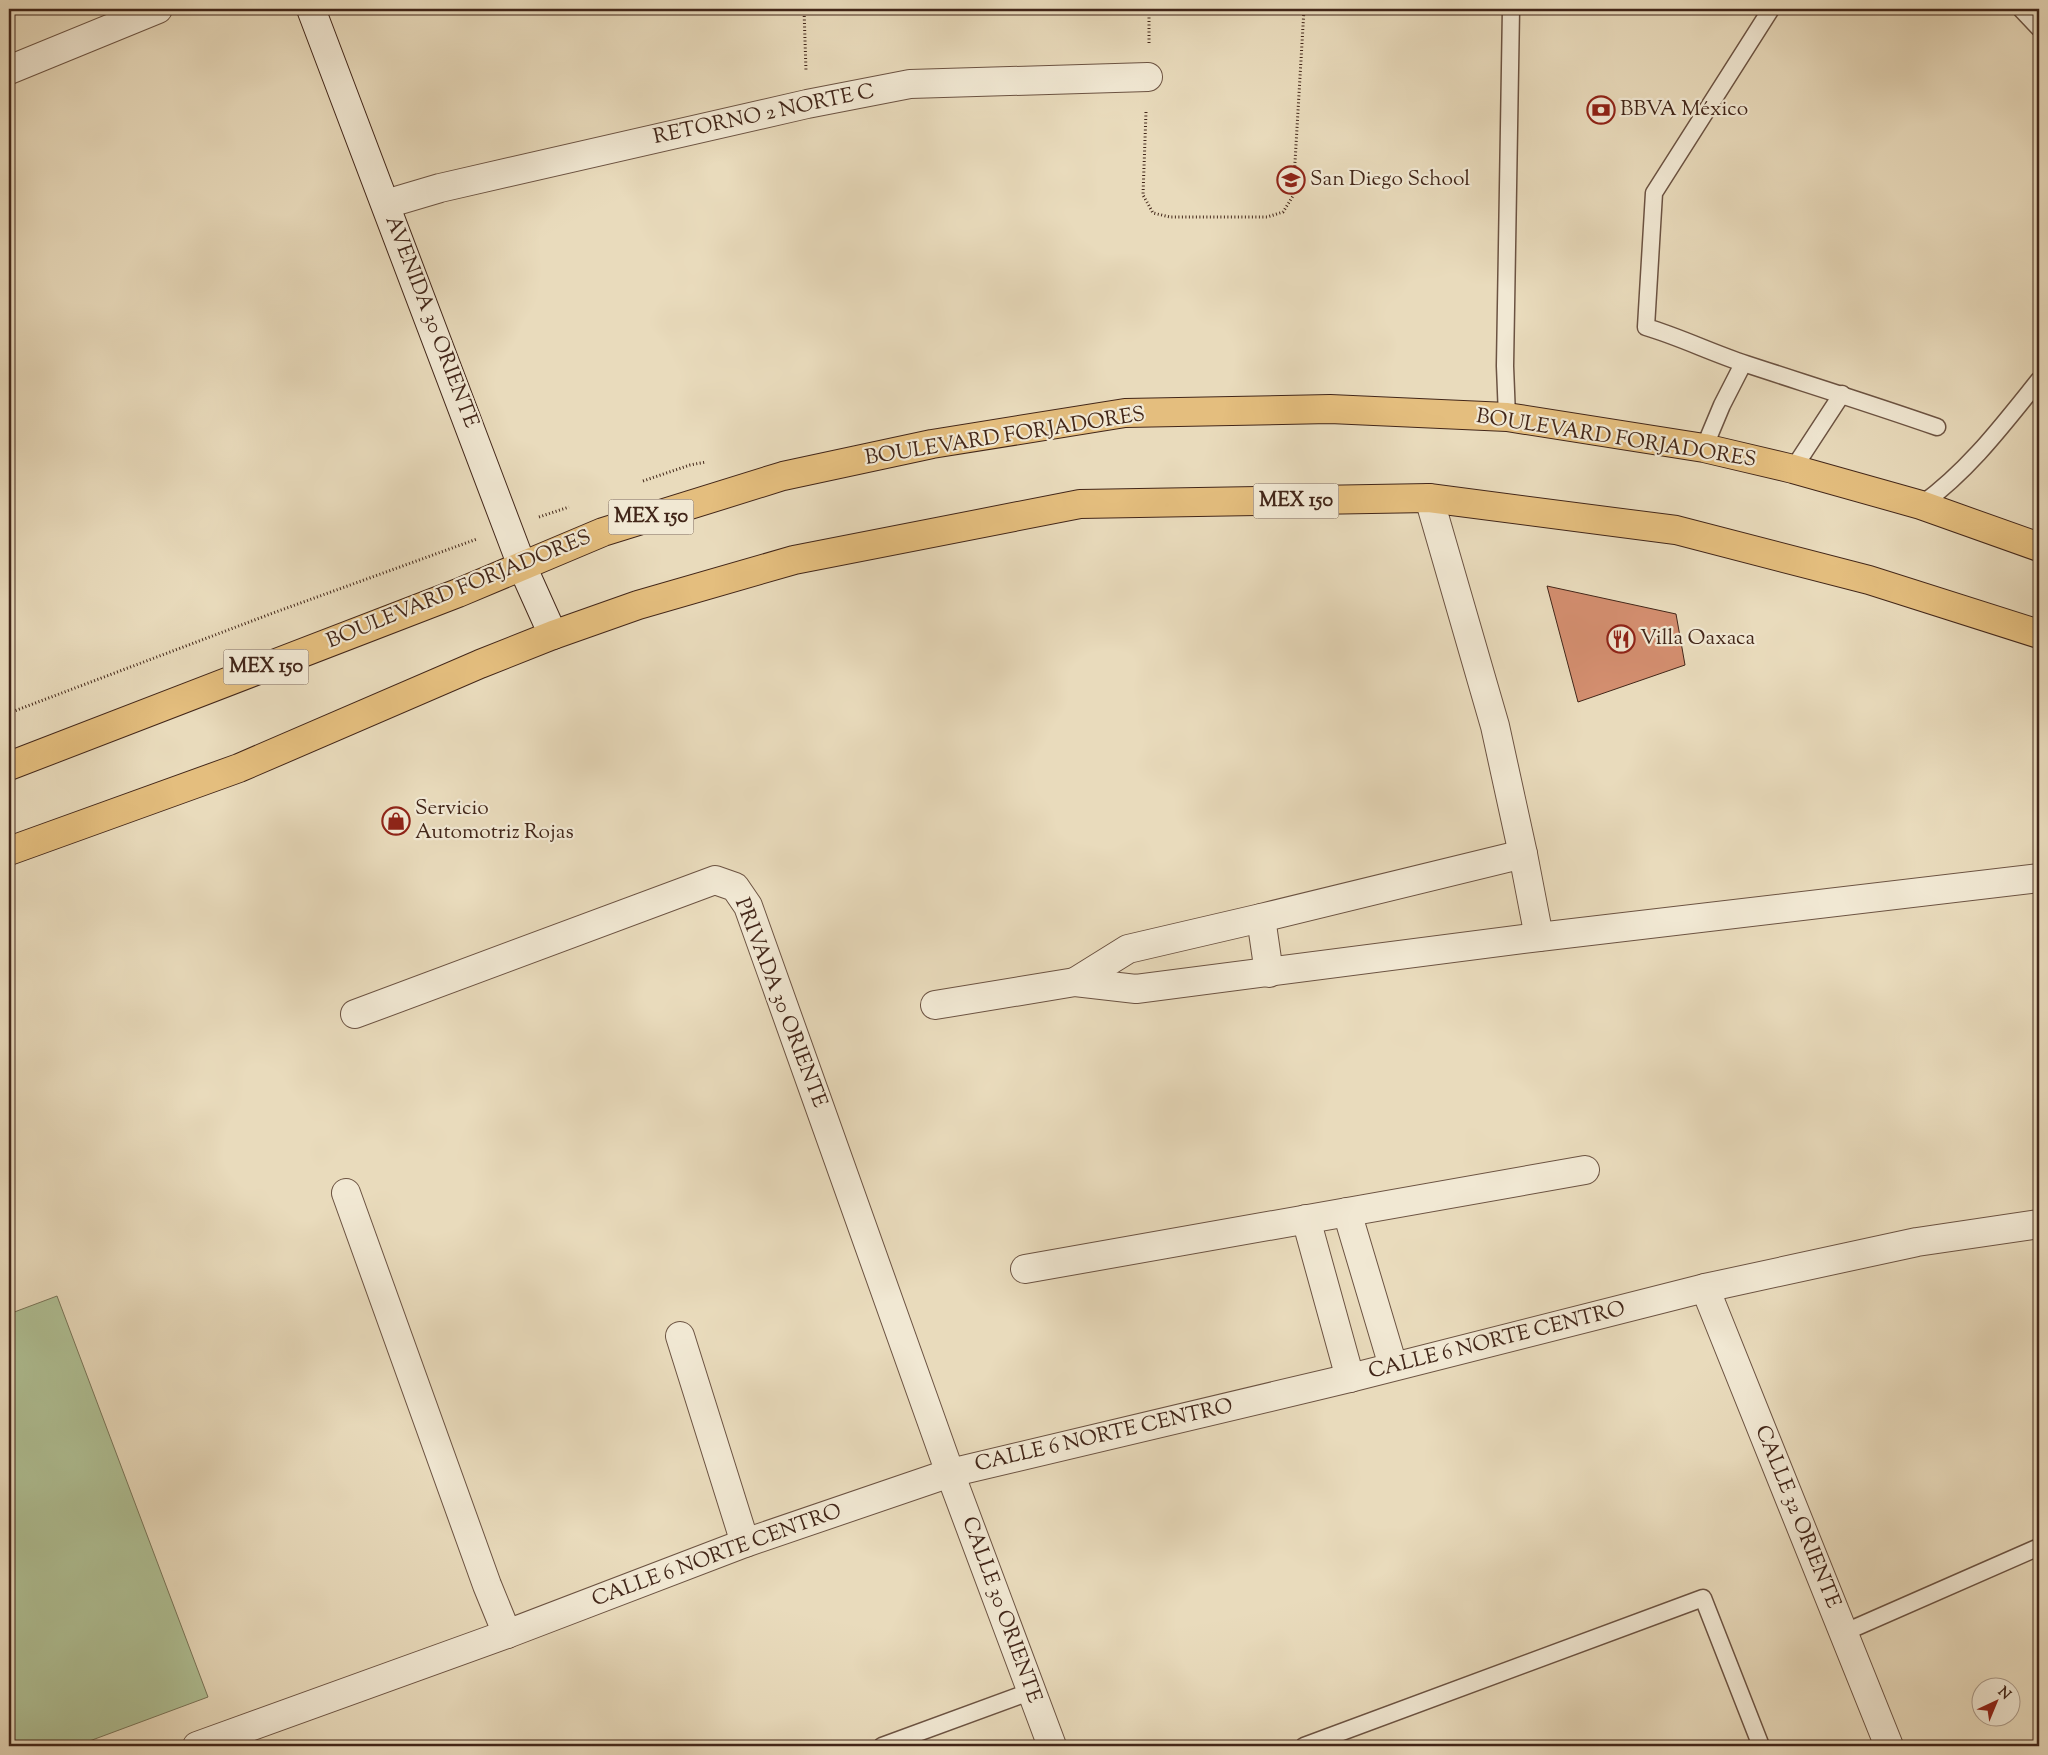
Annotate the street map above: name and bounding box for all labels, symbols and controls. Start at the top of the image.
street label: RETORNO 2 NORTE C [650,77,878,153]
bank icon: BBVA México [1586,95,1616,125]
place label: BBVA México [1620,95,1748,125]
school or university icon: San Diego School [1276,165,1306,195]
place label: San Diego School [1310,165,1470,195]
street label: AVENIDA 30 ORIENTE [377,212,485,433]
street label: BOULEVARD FORJADORES [863,400,1147,474]
street label: BOULEVARD FORJADORES [1474,402,1758,476]
road number: MEX 150 [1254,484,1338,518]
road number: MEX 150 [608,500,694,534]
street label: BOULEVARD FORJADORES [322,523,596,657]
restaurant icon: Villa Oaxaca [1606,624,1636,654]
place label: Villa Oaxaca [1640,624,1756,654]
road number: MEX 150 [224,650,308,684]
place label: Servicio Automotriz Rojas [415,794,574,848]
shop icon: Servicio Automotriz Rojas [381,806,411,836]
street label: PRIVADA 30 ORIENTE [726,894,834,1113]
street label: CALLE 6 NORTE CENTRO [1365,1295,1629,1387]
street label: CALLE 6 NORTE CENTRO [972,1392,1236,1480]
street label: CALLE 32 ORIENTE [1747,1421,1848,1613]
street label: CALLE 6 NORTE CENTRO [588,1497,846,1615]
street label: CALLE 30 ORIENTE [953,1513,1049,1708]
north arrow [1970,1678,2020,1728]
text: N [1993,1683,2015,1705]

